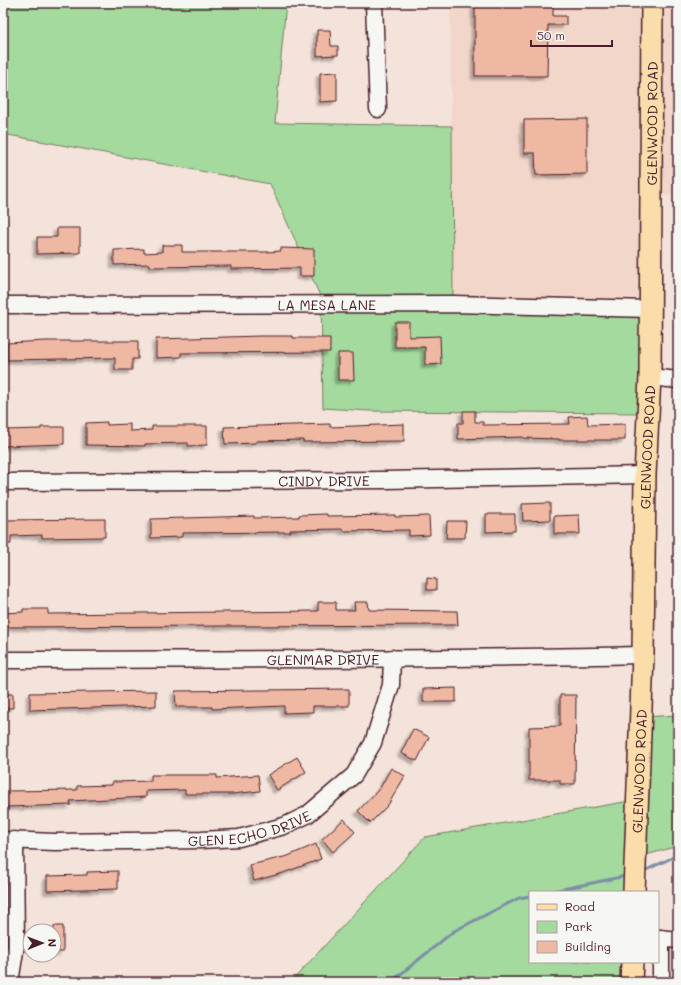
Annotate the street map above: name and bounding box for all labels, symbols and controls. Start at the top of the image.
scale bar [531,22,612,48]
text: 50 m [537,27,565,43]
street label: GLENWOOD ROAD [642,61,661,185]
street label: LA MESA LANE [278,295,376,314]
street label: GLENWOOD ROAD [635,385,659,509]
street label: CINDY DRIVE [278,471,370,490]
street label: GLENMAR DRIVE [267,649,379,669]
street label: GLENWOOD ROAD [627,709,650,833]
street label: GLEN ECHO DRIVE [188,805,314,850]
legend [529,891,659,963]
text: Road [565,898,595,914]
text: Park [565,918,592,934]
north arrow [22,923,62,963]
text: Building [565,938,611,954]
text: N [45,939,60,947]

